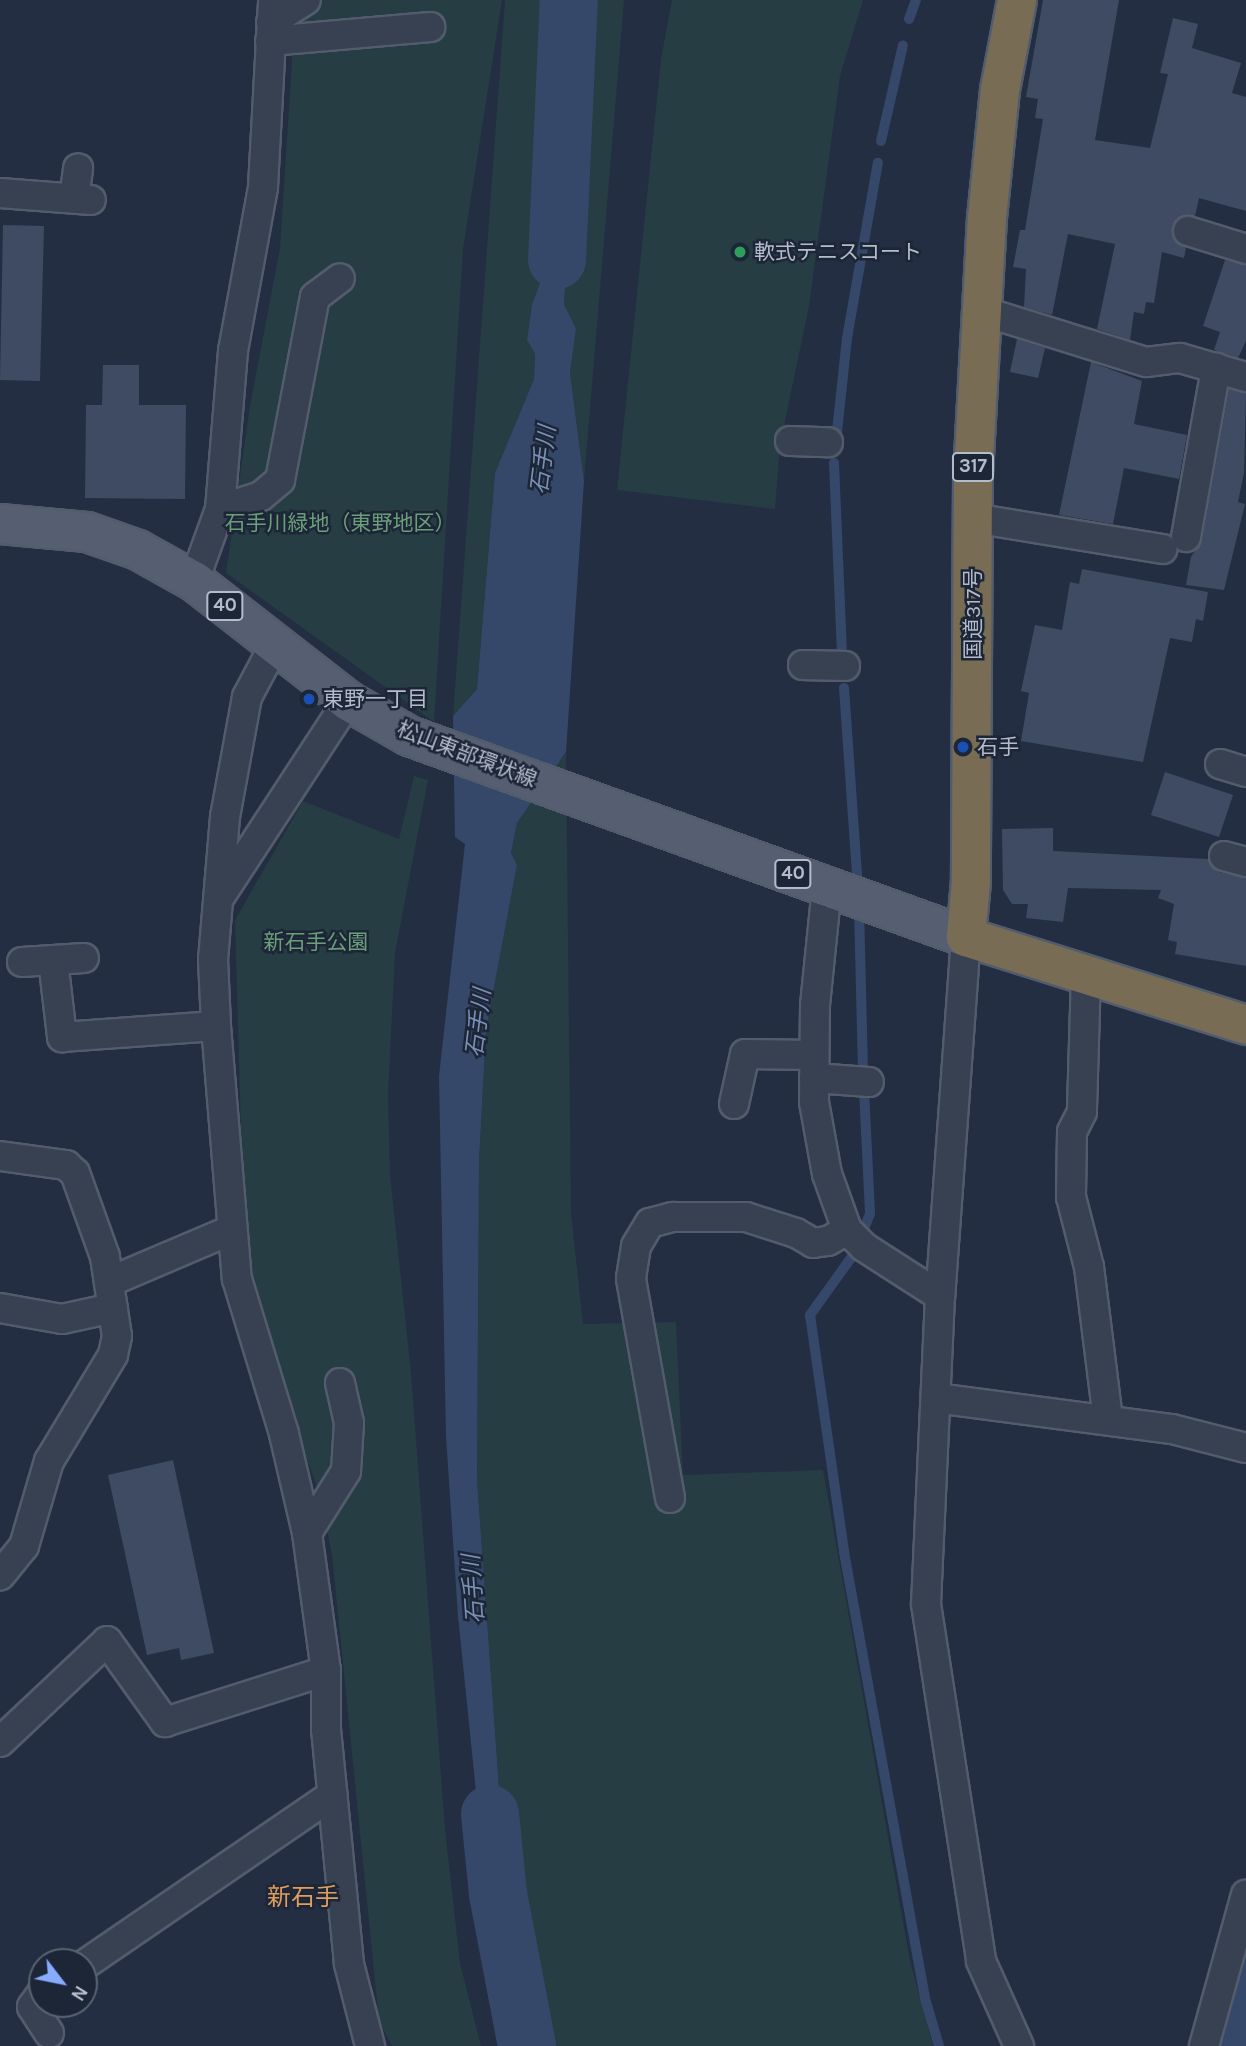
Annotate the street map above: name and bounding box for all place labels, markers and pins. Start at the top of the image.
place label: 軟式テニスコート [754,239,922,265]
marker: 軟式テニスコート [732,244,748,260]
place label: 東野一丁目 [323,686,428,712]
marker: 東野一丁目 [301,691,317,707]
place label: 石手 [977,734,1019,760]
marker: 石手 [955,739,971,755]

